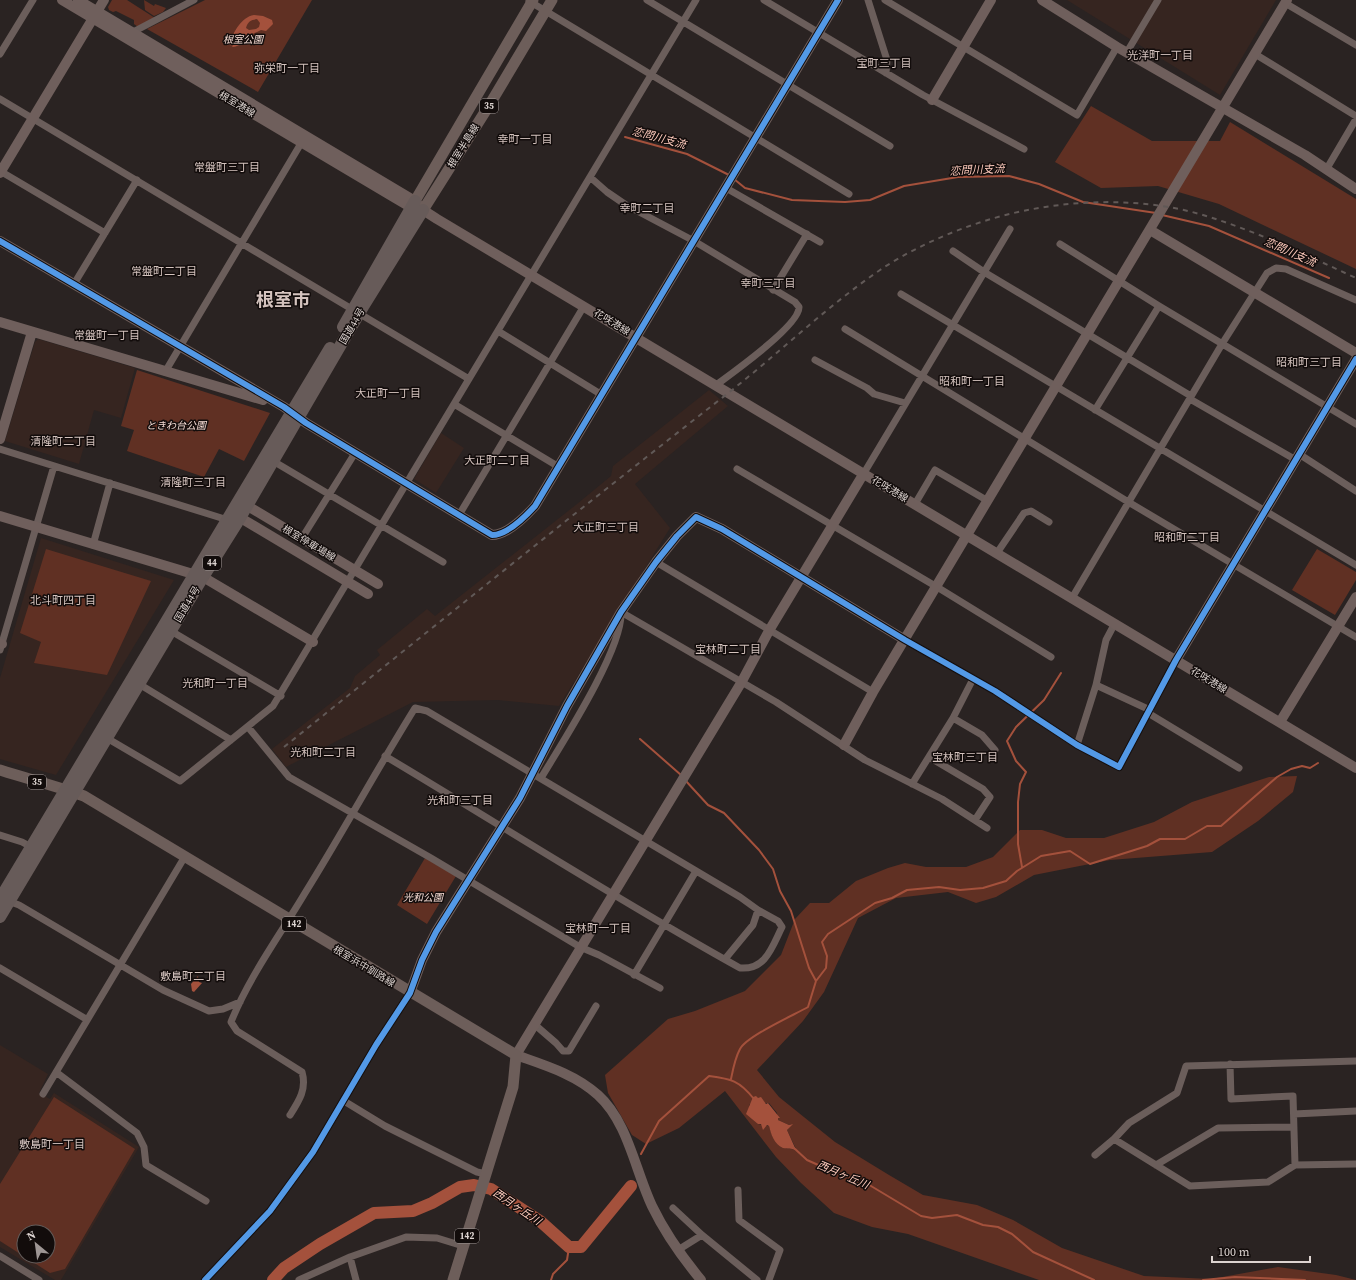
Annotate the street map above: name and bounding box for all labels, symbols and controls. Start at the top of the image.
park label: 根室公園 [223,33,265,46]
district label: 光洋町一丁目 [1127,48,1193,63]
district label: 宝町三丁目 [857,56,912,71]
district label: 弥栄町一丁目 [254,61,320,76]
street label: 根室港線 [217,88,257,120]
road number: 35 [480,99,498,113]
street label: 根室半島線 [444,121,482,171]
water label: 恋問川支流 [630,124,689,153]
district label: 幸町一丁目 [498,132,553,147]
district label: 常盤町三丁目 [194,160,260,175]
water label: 恋問川支流 [949,161,1007,179]
district label: 幸町二丁目 [620,201,675,216]
water label: 恋問川支流 [1262,234,1320,271]
district label: 常盤町二丁目 [131,264,197,279]
district label: 幸町三丁目 [741,276,796,291]
district label: 根室市 [256,287,310,312]
street label: 国道44号 [336,305,368,347]
street label: 花咲港線 [592,306,632,338]
district label: 常盤町一丁目 [74,328,140,343]
district label: 昭和町三丁目 [1276,355,1342,370]
district label: 昭和町一丁目 [939,374,1005,389]
district label: 大正町一丁目 [355,386,421,401]
park label: ときわ台公園 [146,419,208,432]
district label: 清隆町二丁目 [30,434,96,449]
district label: 大正町二丁目 [464,453,530,468]
street label: 花咲港線 [870,473,910,505]
district label: 清隆町三丁目 [160,475,226,490]
district label: 大正町三丁目 [573,520,639,535]
street label: 根室停車場線 [280,522,338,564]
district label: 昭和町二丁目 [1154,530,1220,545]
road number: 44 [203,556,221,570]
street label: 国道44号 [171,584,203,624]
district label: 北斗町四丁目 [30,593,96,608]
district label: 宝林町二丁目 [695,642,761,657]
street label: 花咲港線 [1189,664,1229,696]
district label: 光和町一丁目 [182,676,248,691]
district label: 光和町二丁目 [290,745,356,760]
district label: 宝林町三丁目 [932,750,998,765]
road number: 35 [28,775,46,789]
district label: 光和町三丁目 [427,793,493,808]
park label: 光和公園 [403,891,445,904]
road number: 142 [282,917,306,931]
district label: 宝林町一丁目 [565,921,631,936]
street label: 根室浜中釧路線 [331,942,397,990]
district label: 敷島町二丁目 [160,969,226,984]
district label: 敷島町一丁目 [19,1137,85,1152]
water label: 西月ヶ丘川 [815,1157,872,1193]
water label: 西月ヶ丘川 [490,1185,545,1229]
north arrow [16,1224,56,1264]
text: N [24,1227,39,1244]
road number: 142 [455,1229,479,1243]
scale bar [1212,1238,1310,1264]
text: 100 m [1218,1244,1250,1260]

